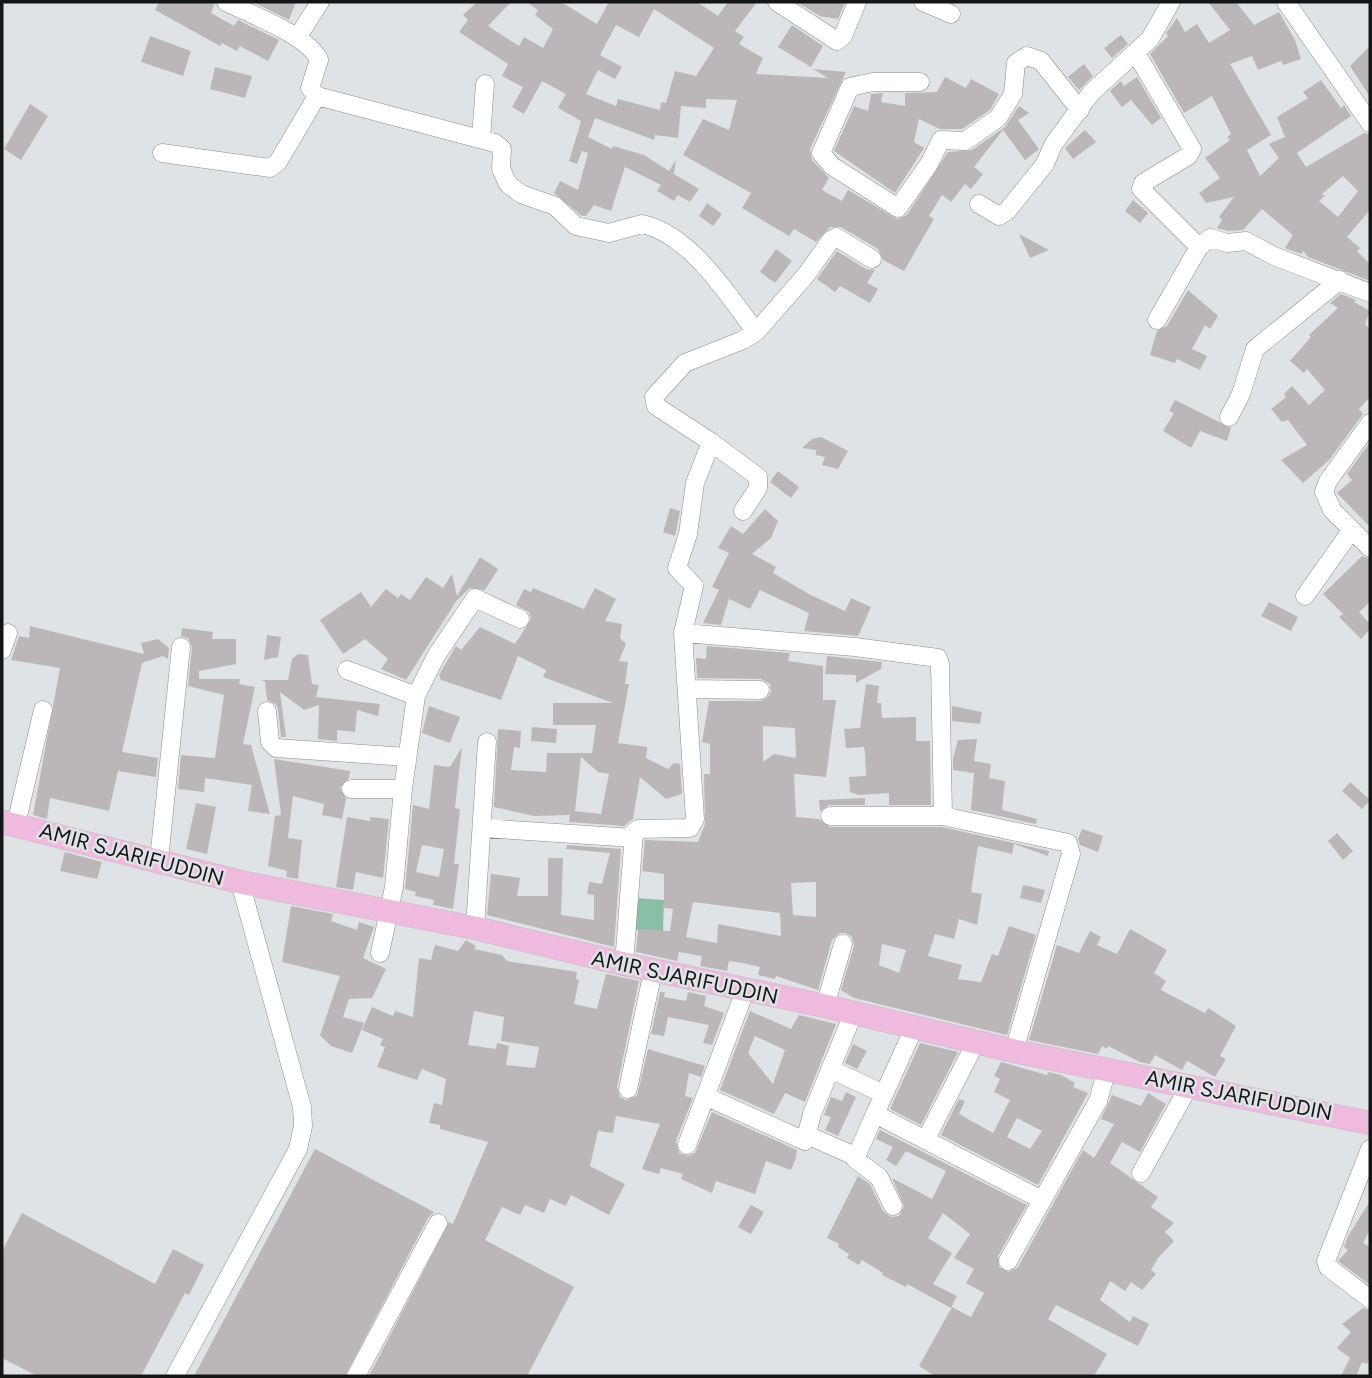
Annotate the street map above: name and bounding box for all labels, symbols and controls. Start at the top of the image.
street label: AMIR SJARIFUDDIN [37,817,227,891]
street label: AMIR SJARIFUDDIN [590,945,780,1009]
street label: AMIR SJARIFUDDIN [1143,1065,1335,1125]

